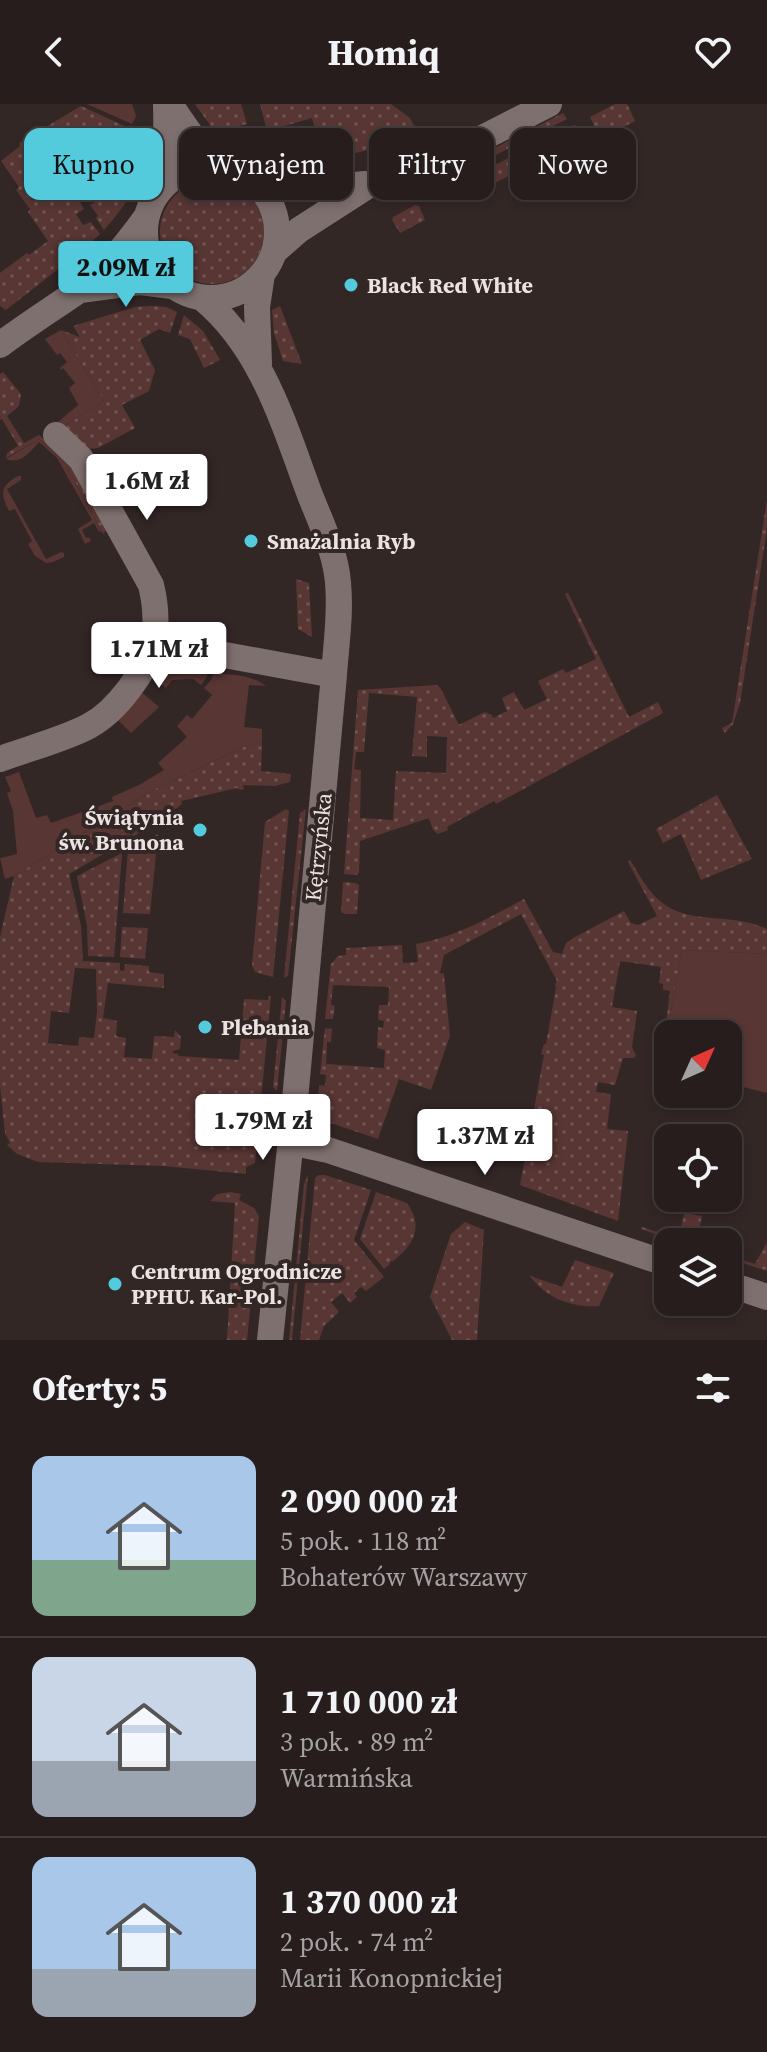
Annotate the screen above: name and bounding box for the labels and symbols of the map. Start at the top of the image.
pin: 2.09M zł [43,241,209,309]
place label: Black Red White [367,270,533,300]
marker: Black Red White [342,276,360,294]
pin: 1.6M zł [73,454,221,522]
place label: Smażalnia Ryb [267,526,415,556]
marker: Smażalnia Ryb [242,532,260,550]
pin: 1.71M zł [76,622,242,690]
street label: Kętrzyńska [297,790,339,903]
place label: Świątynia św. Brunona [59,802,184,857]
marker: Świątynia św. Brunona [191,821,209,839]
place label: Plebania [221,1012,310,1042]
marker: Plebania [196,1018,214,1036]
north arrow [654,1020,742,1108]
pin: 1.79M zł [180,1094,346,1162]
pin: 1.37M zł [402,1109,568,1177]
place label: Centrum Ogrodnicze PPHU. Kar-Pol. [131,1256,342,1311]
marker: Centrum Ogrodnicze PPHU. Kar-Pol. [106,1275,124,1293]

